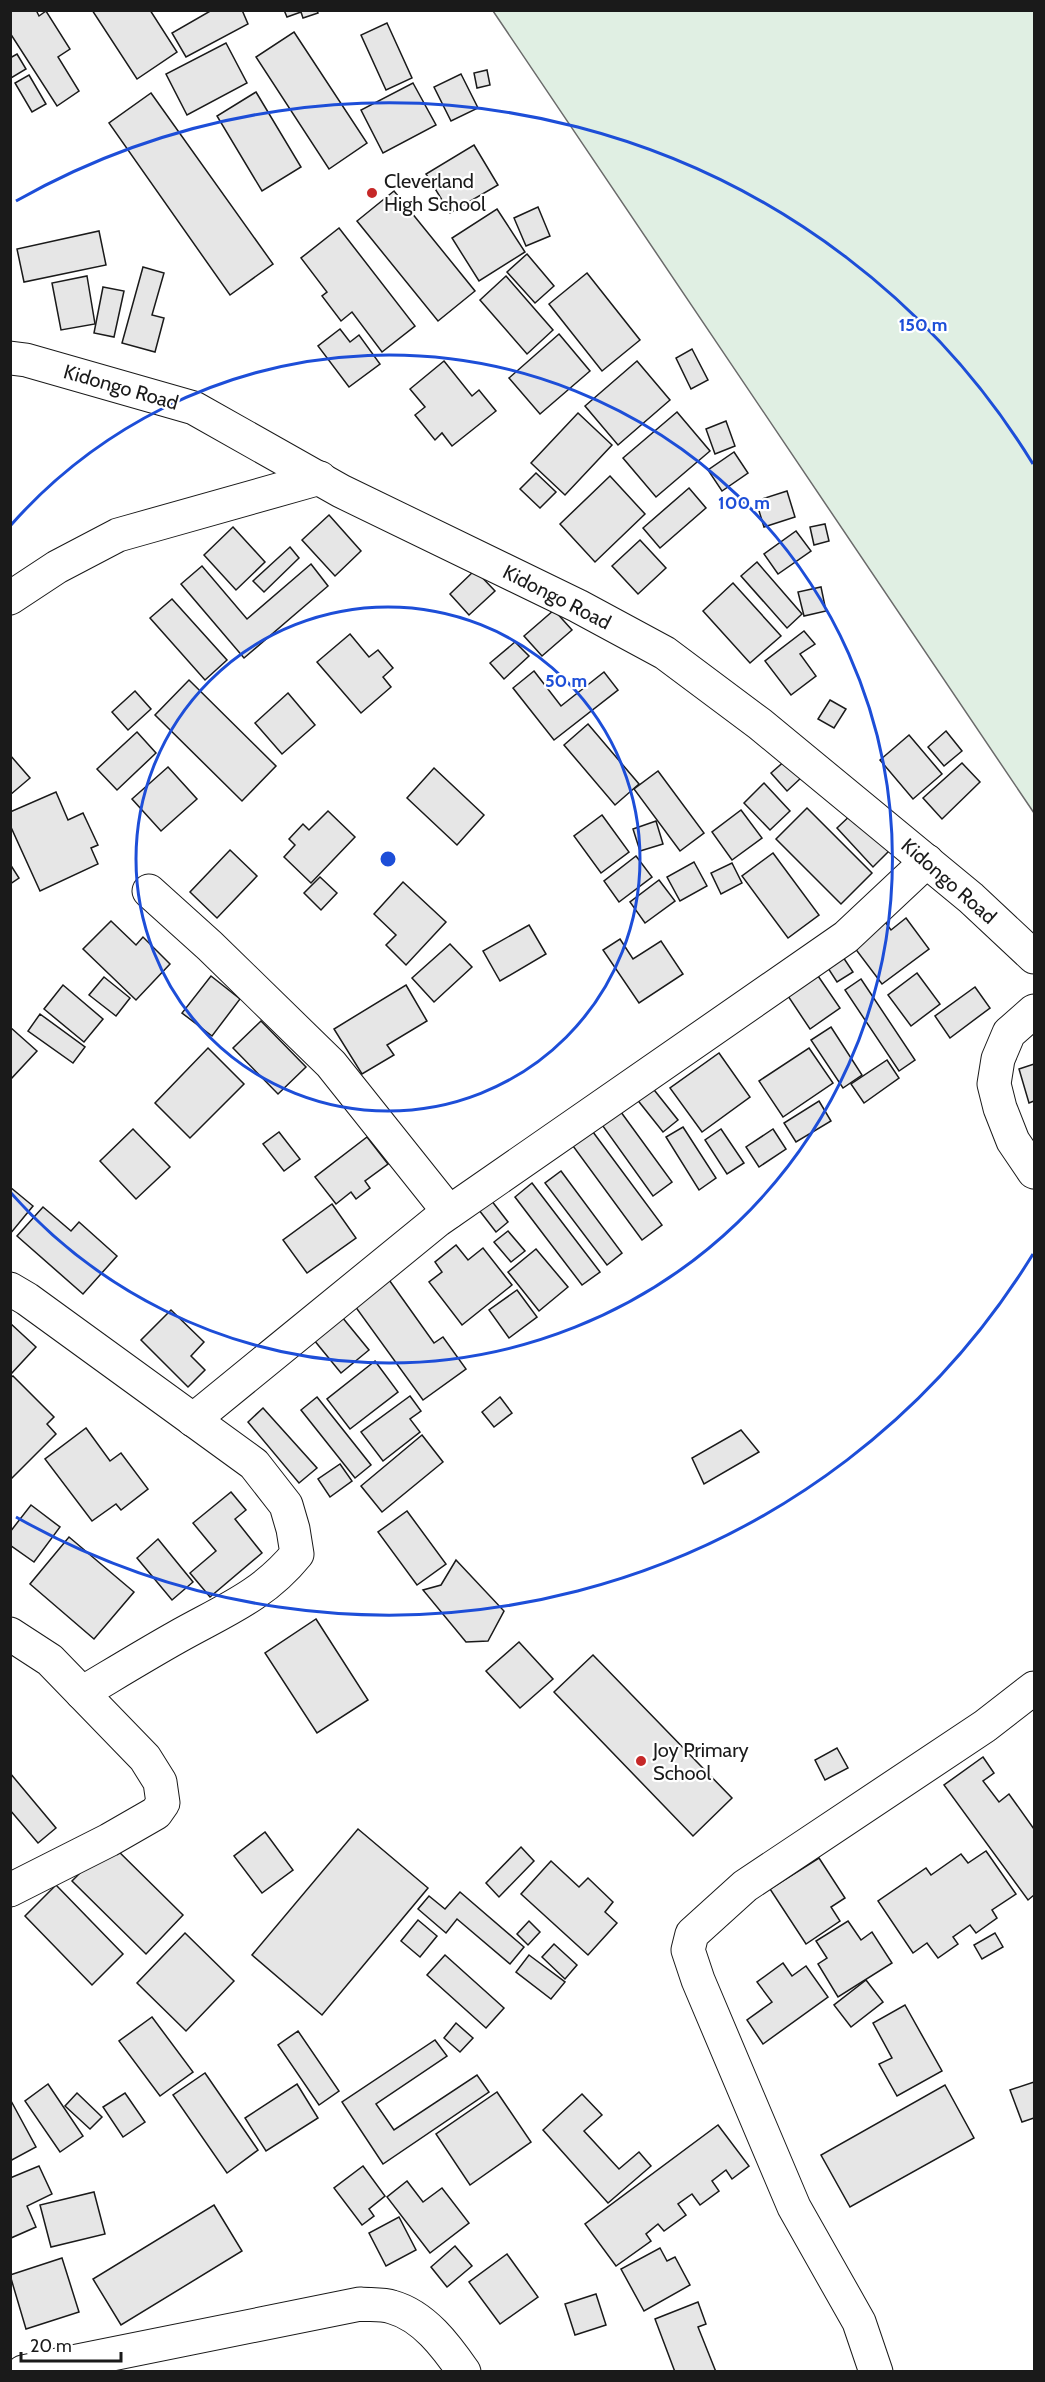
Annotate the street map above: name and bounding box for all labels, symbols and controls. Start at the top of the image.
place label: Cleverland High School [384,169,486,216]
marker: Cleverland High School [365,186,379,200]
text: 150 m [899,314,947,336]
street label: Kidongo Road [61,359,181,415]
text: 100 m [718,492,770,514]
street label: Kidongo Road [499,559,615,635]
text: 50 m [545,670,587,692]
street label: Kidongo Road [897,833,1001,929]
centre of rings [378,849,398,869]
place label: Joy Primary School [652,1738,749,1785]
marker: Joy Primary School [634,1754,648,1768]
scale bar [21,2325,122,2363]
text: 20 m [30,2335,72,2357]

